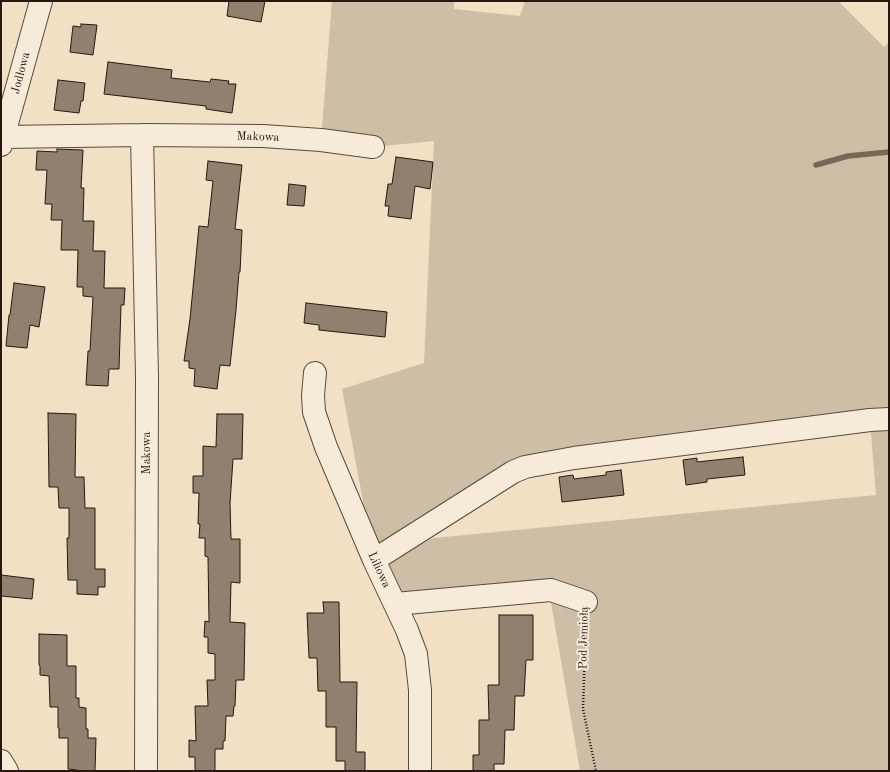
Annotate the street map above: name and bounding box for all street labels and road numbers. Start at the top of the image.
street label: Jodłowa [9,51,33,95]
street label: Makowa [236,129,280,145]
street label: Makowa [140,432,154,474]
street label: Liliowa [364,550,394,590]
street label: Pod Jemiołą [576,606,592,670]

